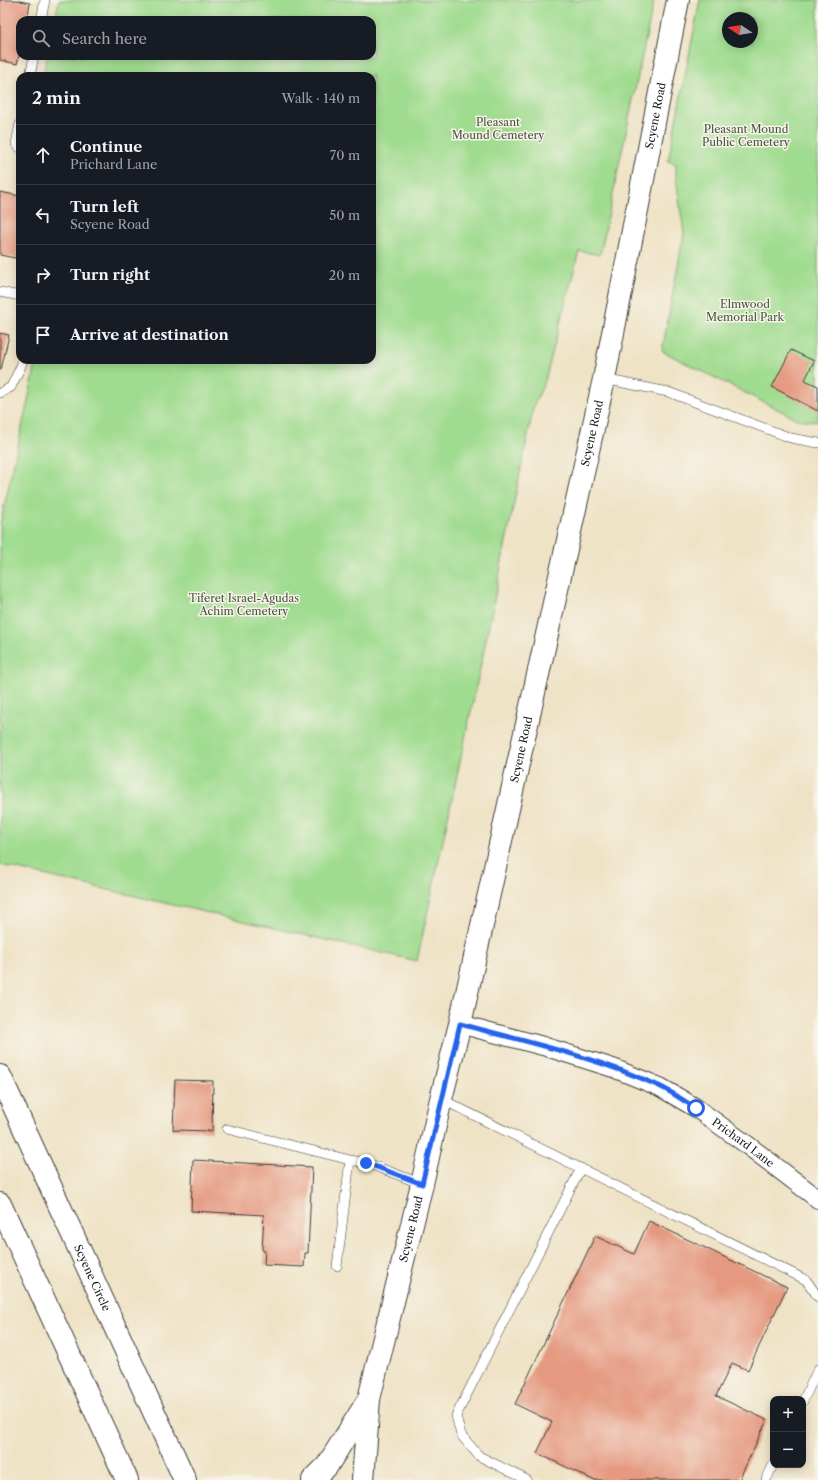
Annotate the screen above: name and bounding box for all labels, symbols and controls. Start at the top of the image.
north arrow [722,12,758,48]
search box [16,16,376,60]
icon: search [30,27,52,49]
text: Search here [62,29,147,48]
street label: Scyene Road [642,81,669,150]
text: 2 min [32,88,81,108]
text: Walk · 140 m [282,90,360,106]
park label: Pleasant Mound Cemetery [452,115,545,142]
park label: Pleasant Mound Public Cemetery [702,122,791,149]
text: Continue [70,137,142,156]
icon: ahead [32,144,54,166]
text: 70 m [330,147,360,163]
text: Prichard Lane [70,156,157,172]
text: Turn left [70,197,139,216]
icon: left [32,204,54,226]
text: 50 m [329,207,360,223]
text: Scyene Road [70,216,150,232]
icon: right [32,264,54,286]
text: Turn right [70,265,150,284]
text: 20 m [329,267,360,283]
park label: Elmwood Memorial Park [706,297,785,324]
icon: arrive [32,324,54,346]
text: Arrive at destination [70,325,229,344]
street label: Scyene Road [578,399,606,468]
park label: Tiferet Israel-Agudas Achim Cemetery [189,591,299,618]
street label: Scyene Road [507,715,536,784]
route start [687,1099,705,1117]
street label: Prichard Lane [709,1115,777,1170]
route end [357,1154,375,1172]
street label: Scyene Road [396,1194,426,1263]
street label: Scyene Circle [71,1242,114,1313]
map controls [770,1396,806,1468]
button: + [770,1396,806,1432]
button: − [770,1432,806,1468]

